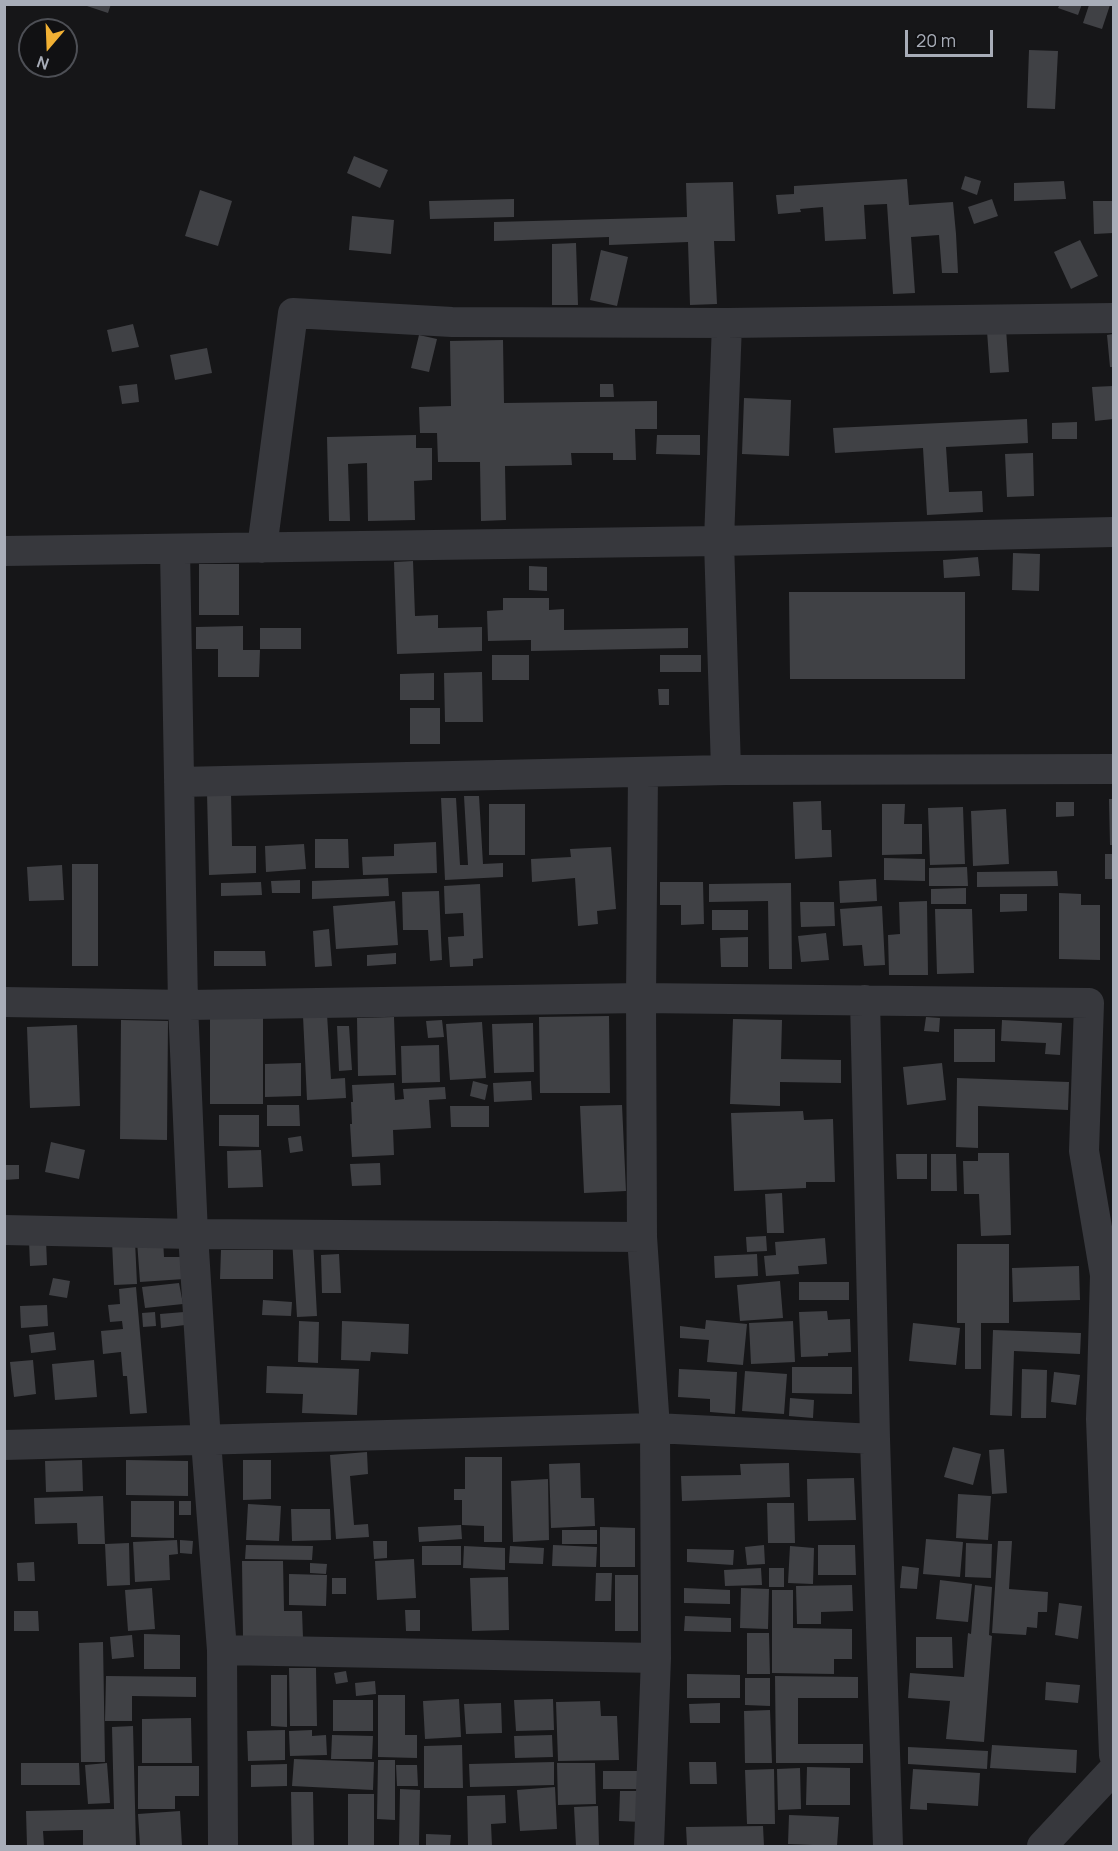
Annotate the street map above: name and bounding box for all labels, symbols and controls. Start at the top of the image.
north arrow [18,18,78,78]
scale bar [908,18,996,56]
text: 20 m [916,28,956,52]
text: N [34,51,52,75]

